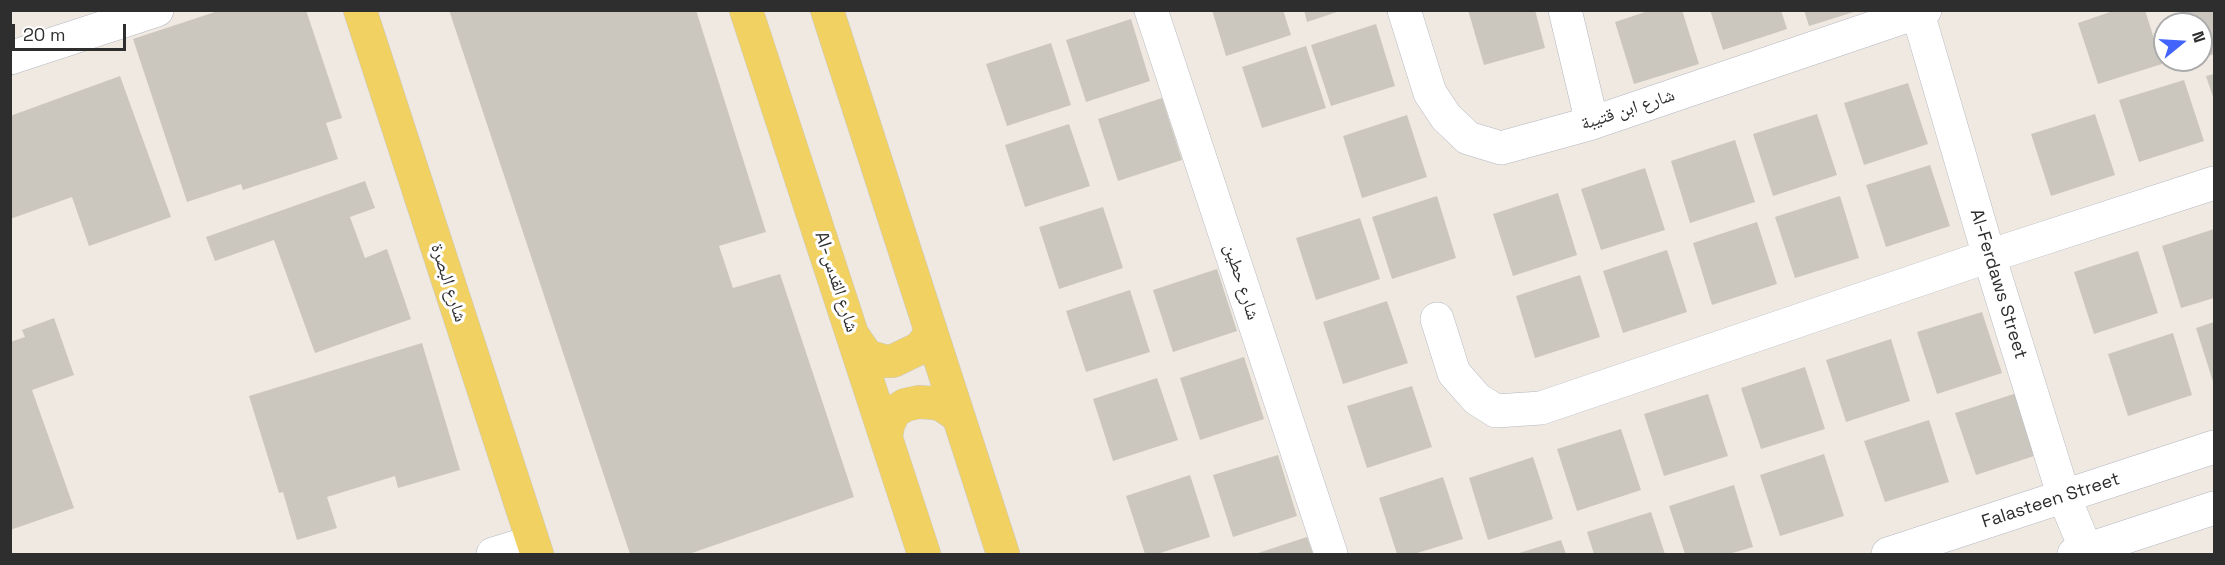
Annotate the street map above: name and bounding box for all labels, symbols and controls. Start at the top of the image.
scale bar [15,12,129,50]
north arrow [2153,12,2213,72]
text: 20 m [23,23,66,46]
text: N [2187,29,2210,45]
street label: شارع ابن قتيبة [1578,85,1678,135]
street label: Al-Ferdaws Street [1965,206,2031,362]
street label: Al-شارع القدس [810,229,862,335]
street label: شارع البصرة [425,241,471,325]
street label: شارع حطين [1219,241,1263,323]
street label: Falasteen Street [1979,469,2123,533]

